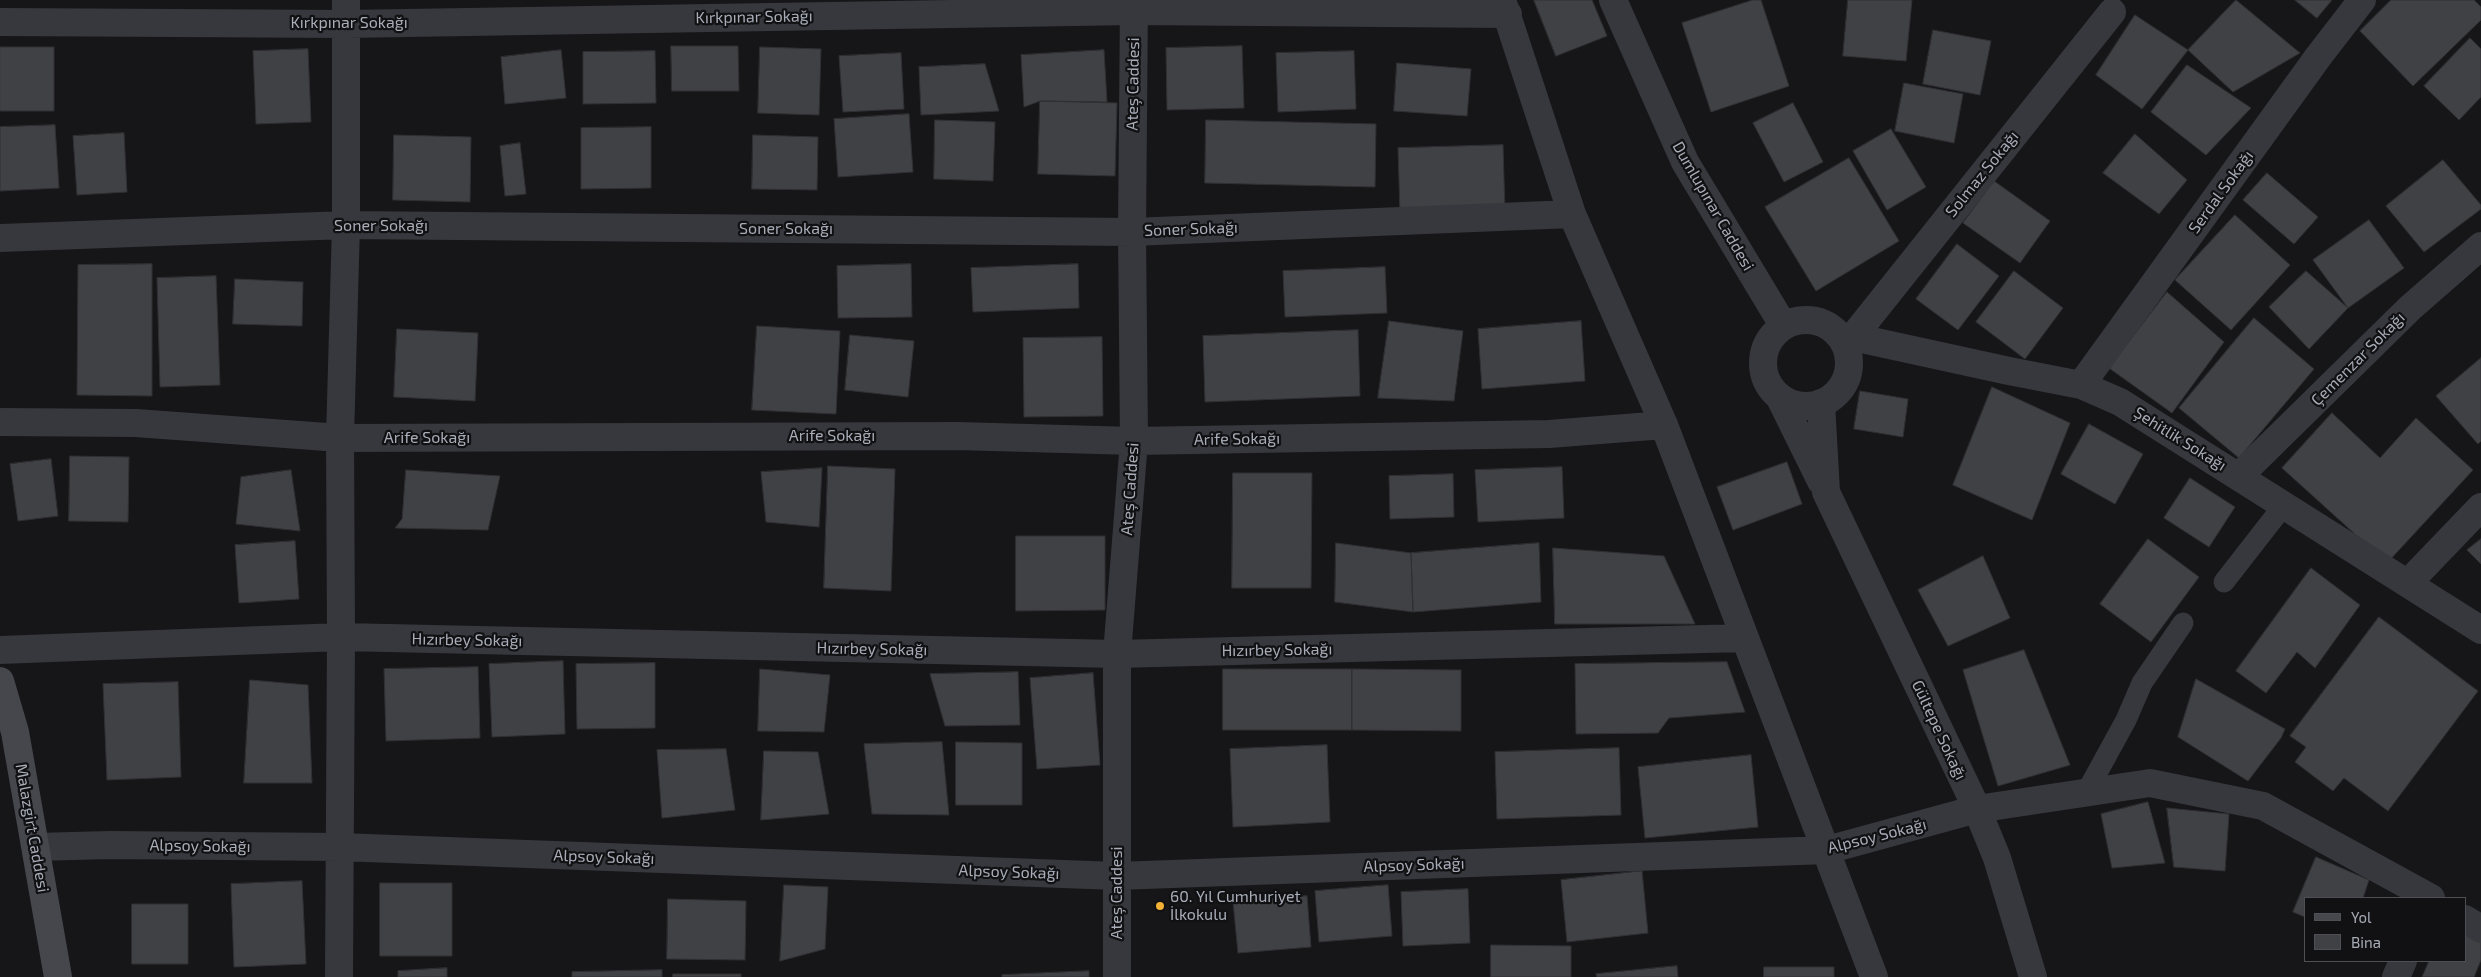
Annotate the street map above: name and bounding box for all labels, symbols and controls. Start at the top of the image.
street label: Kırkpınar Sokağı [695,6,813,28]
street label: Kırkpınar Sokağı [290,13,408,33]
street label: Ateş Caddesi [1123,37,1143,131]
street label: Solmaz Sokağı [1941,127,2023,221]
street label: Dumlupınar Caddesi [1668,138,1758,274]
street label: Serdal Sokağı [2184,147,2258,237]
street label: Soner Sokağı [334,216,428,236]
street label: Soner Sokağı [1144,218,1238,240]
street label: Soner Sokağı [739,219,833,239]
street label: Çemenzar Sokağı [2307,308,2409,410]
street label: Şehitlik Sokağı [2130,403,2230,475]
street label: Arife Sokağı [789,426,875,446]
street label: Arife Sokağı [384,428,470,448]
street label: Arife Sokağı [1194,429,1280,449]
street label: Ateş Caddesi [1117,442,1143,536]
street label: Hızırbey Sokağı [411,629,523,651]
street label: Hızırbey Sokağı [816,638,928,660]
street label: Hızırbey Sokağı [1221,639,1333,661]
street label: Gültepe Sokağı [1908,677,1970,783]
street label: Malazgirt Caddesi [11,762,53,894]
street label: Alpsoy Sokağı [1826,814,1928,858]
street label: Alpsoy Sokağı [149,836,251,856]
street label: Alpsoy Sokağı [553,846,655,868]
street label: Ateş Caddesi [1107,846,1127,940]
street label: Alpsoy Sokağı [1363,854,1465,876]
street label: Alpsoy Sokağı [958,861,1060,883]
place label: 60. Yıl Cumhuriyet İlkokulu [1170,887,1301,925]
legend [2304,897,2466,962]
marker: 60. Yıl Cumhuriyet İlkokulu [1154,900,1166,912]
text: Yol [2351,908,2372,926]
text: Bina [2351,933,2381,951]

